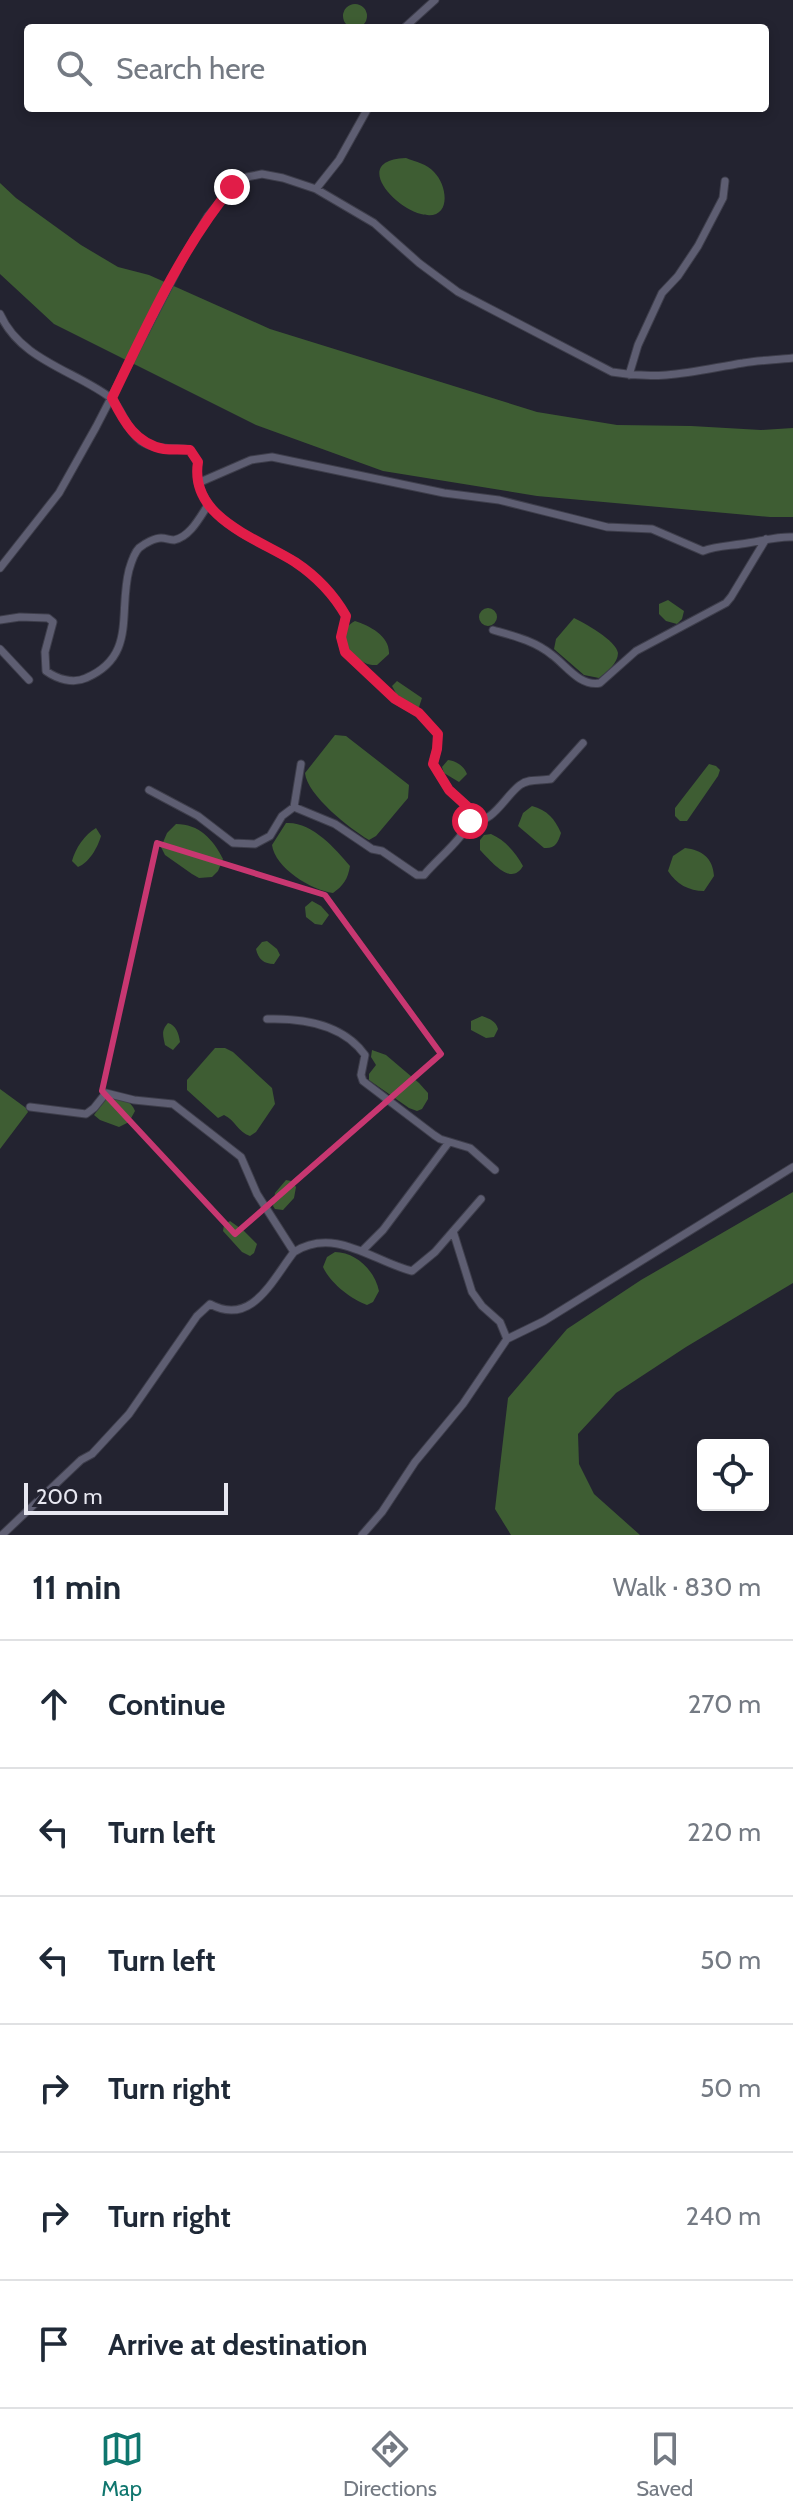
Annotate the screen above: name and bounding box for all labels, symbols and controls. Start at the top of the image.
search box [24,24,769,112]
icon: search [52,46,96,90]
text: Search here [116,50,265,87]
route end [214,169,250,205]
route start [452,803,488,839]
map controls [697,1439,769,1511]
button: locate [697,1439,769,1511]
scale bar [24,1479,228,1515]
text: 200 m [36,1483,102,1510]
text: 11 min [32,1566,121,1608]
text: Walk · 830 m [613,1571,761,1603]
icon: ahead [32,1682,76,1726]
text: Continue [108,1686,225,1723]
text: 270 m [688,1688,761,1720]
icon: left [32,1810,76,1854]
text: Turn left [108,1814,216,1851]
text: 220 m [687,1816,761,1848]
icon: left [32,1938,76,1982]
text: Turn left [108,1942,216,1979]
text: 50 m [700,1944,761,1976]
icon: right [32,2066,76,2110]
text: Turn right [108,2070,231,2107]
text: 50 m [700,2072,761,2104]
icon: right [32,2194,76,2238]
text: Turn right [108,2198,231,2235]
text: 240 m [686,2200,761,2232]
icon: arrive [32,2322,76,2366]
text: Arrive at destination [108,2326,368,2363]
tab: Map [100,2427,144,2502]
tab: Directions [343,2427,437,2502]
tab: Saved [636,2427,693,2502]

